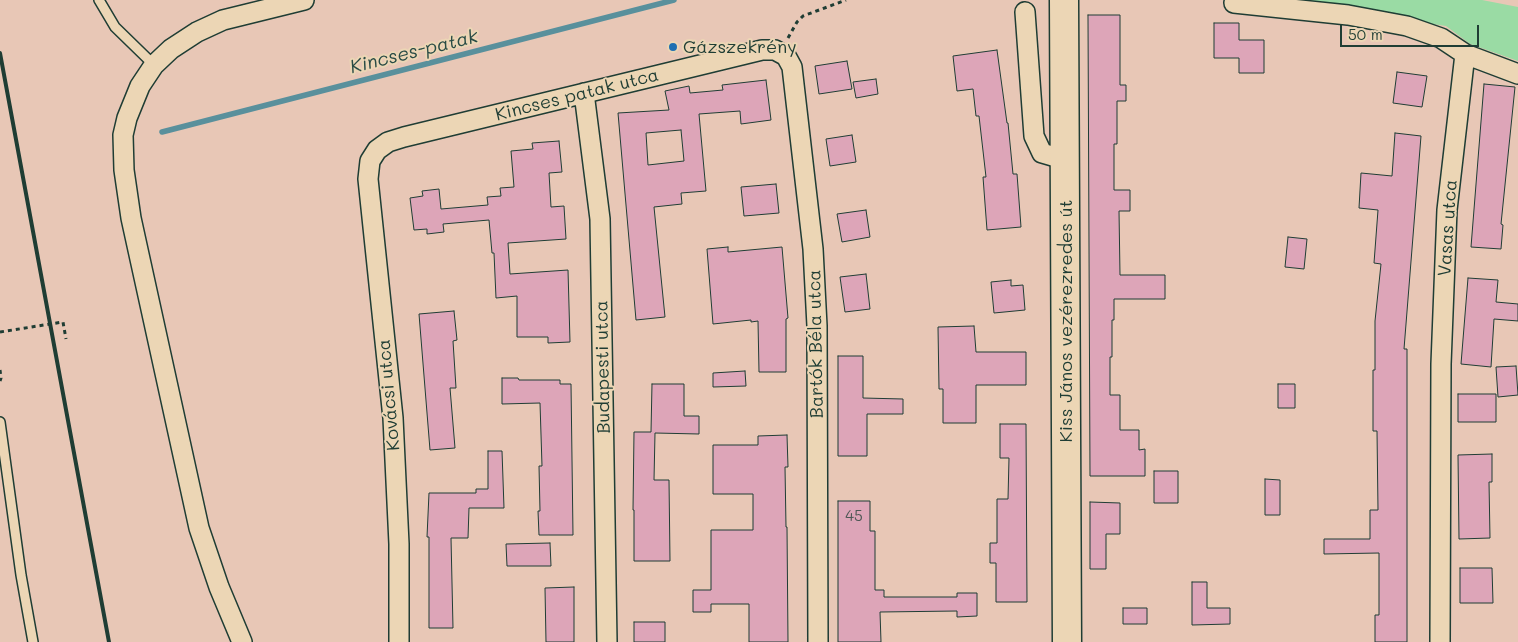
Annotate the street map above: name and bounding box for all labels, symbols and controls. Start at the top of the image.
scale bar [1343,15,1482,47]
text: 50 m [1348,24,1383,44]
water label: Kincses-patak [348,25,480,79]
place label: Gázszekrény [683,36,797,58]
marker: Gázszekrény [667,41,679,53]
street label: Kincses patak utca [493,64,661,126]
street label: Vasas utca [1434,179,1462,277]
street label: Kiss János vezérezredes út [1055,200,1077,442]
street label: Bartók Béla utca [804,269,828,419]
street label: Budapesti utca [591,300,615,434]
street label: Kovácsi utca [373,338,405,452]
house number: 45 [845,507,863,525]

